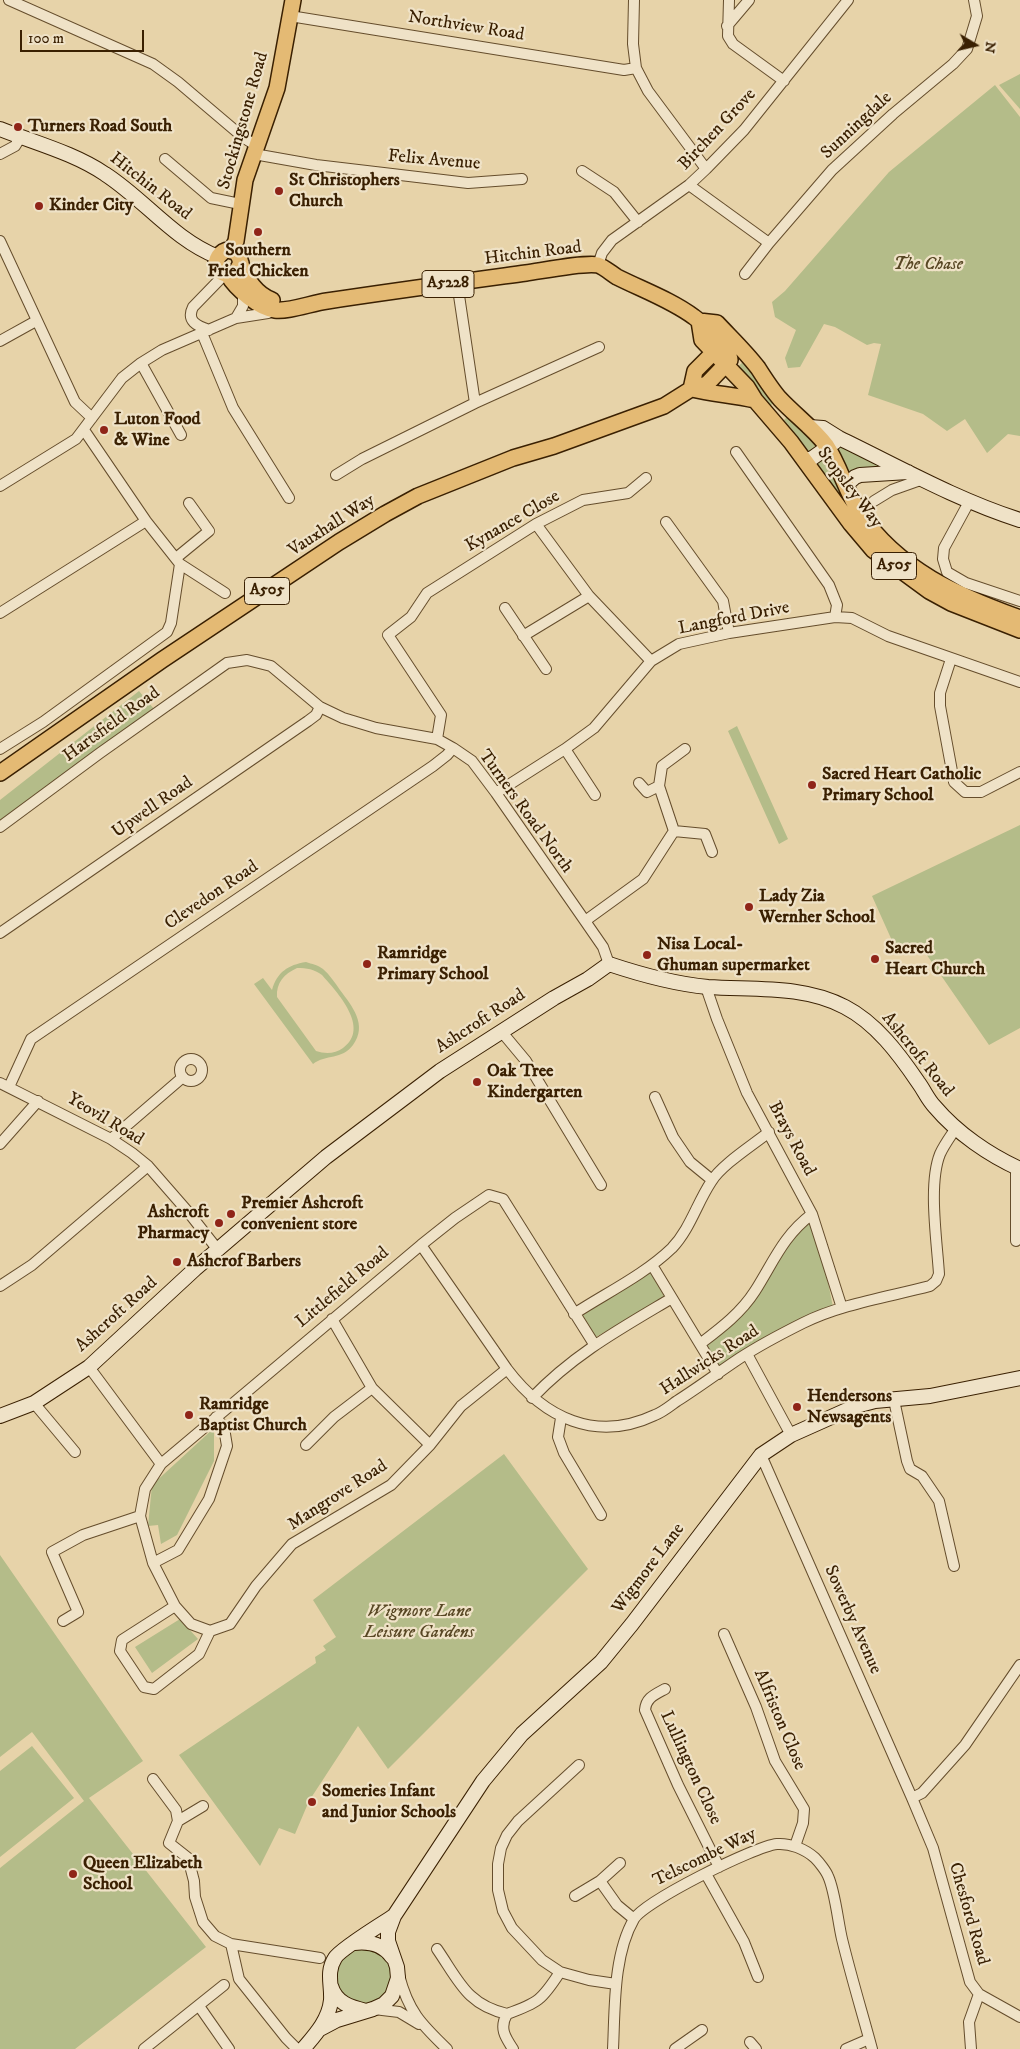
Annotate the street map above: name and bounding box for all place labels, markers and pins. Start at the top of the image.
place label: Turners Road South [28,116,172,138]
marker: Turners Road South [12,121,24,133]
place label: St Christophers Church [289,170,400,212]
marker: St Christophers Church [273,185,285,197]
place label: Kinder City [49,195,133,217]
marker: Kinder City [33,200,45,212]
marker: Southern Fried Chicken [252,226,264,238]
place label: Southern Fried Chicken [207,240,309,282]
place label: Luton Food & Wine [114,409,200,452]
marker: Luton Food & Wine [98,424,110,436]
place label: Sacred Heart Catholic Primary School [822,764,981,806]
marker: Sacred Heart Catholic Primary School [806,779,818,791]
place label: Lady Zia Wernher School [759,886,875,929]
marker: Lady Zia Wernher School [743,901,755,913]
place label: Nisa Local- Ghuman supermarket [657,934,810,976]
place label: Sacred Heart Church [885,938,985,981]
place label: Ramridge Primary School [377,943,488,986]
marker: Nisa Local- Ghuman supermarket [641,949,653,961]
marker: Sacred Heart Church [869,953,881,965]
marker: Ramridge Primary School [361,958,373,970]
place label: Oak Tree Kindergarten [487,1061,583,1104]
marker: Oak Tree Kindergarten [471,1076,483,1088]
place label: Premier Ashcroft convenient store [241,1193,363,1236]
place label: Ashcroft Pharmacy [137,1202,209,1244]
marker: Premier Ashcroft convenient store [225,1208,237,1220]
marker: Ashcroft Pharmacy [213,1217,225,1229]
place label: Ashcrof Barbers [187,1251,301,1273]
marker: Ashcrof Barbers [171,1256,183,1268]
place label: Hendersons Newsagents [807,1386,892,1428]
place label: Ramridge Baptist Church [199,1394,307,1436]
marker: Hendersons Newsagents [791,1401,803,1413]
marker: Ramridge Baptist Church [183,1409,195,1421]
place label: Someries Infant and Junior Schools [322,1781,456,1824]
marker: Someries Infant and Junior Schools [306,1796,318,1808]
place label: Queen Elizabeth School [83,1853,203,1896]
marker: Queen Elizabeth School [67,1868,79,1880]

